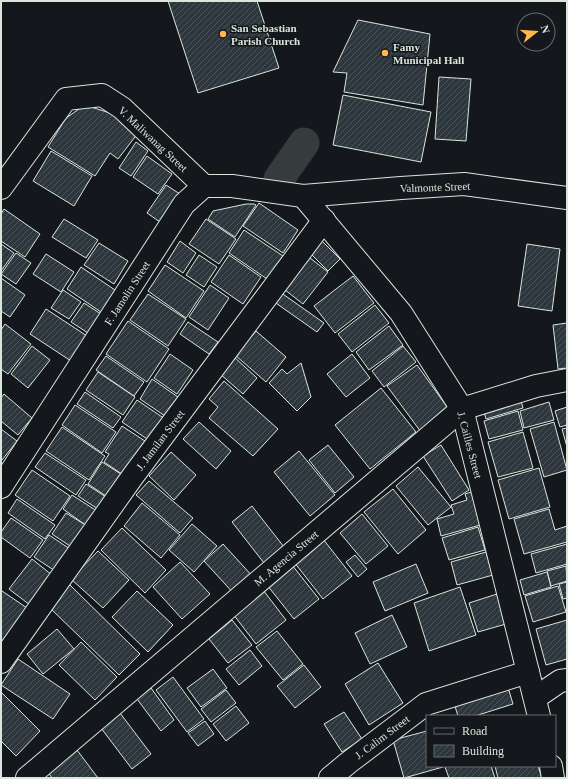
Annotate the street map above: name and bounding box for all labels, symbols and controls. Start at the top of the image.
north arrow [516,12,556,52]
place label: San Sebastian Parish Church [231,22,300,47]
text: N [539,24,552,35]
marker: San Sebastian Parish Church [218,29,228,39]
place label: Famy Municipal Hall [393,41,464,66]
marker: Famy Municipal Hall [380,48,390,58]
street label: V. Maliwanag Street [116,104,190,174]
street label: Valmonte Street [400,180,470,194]
street label: F. Jamolin Street [102,259,152,327]
street label: J. Jamilan Street [133,407,187,473]
street label: J. Cailles Street [455,410,485,480]
street label: M. Agencia Street [252,528,320,588]
street label: J. Calim Street [352,713,412,761]
legend [426,715,556,767]
text: Road [462,724,487,738]
text: Building [462,744,504,758]

